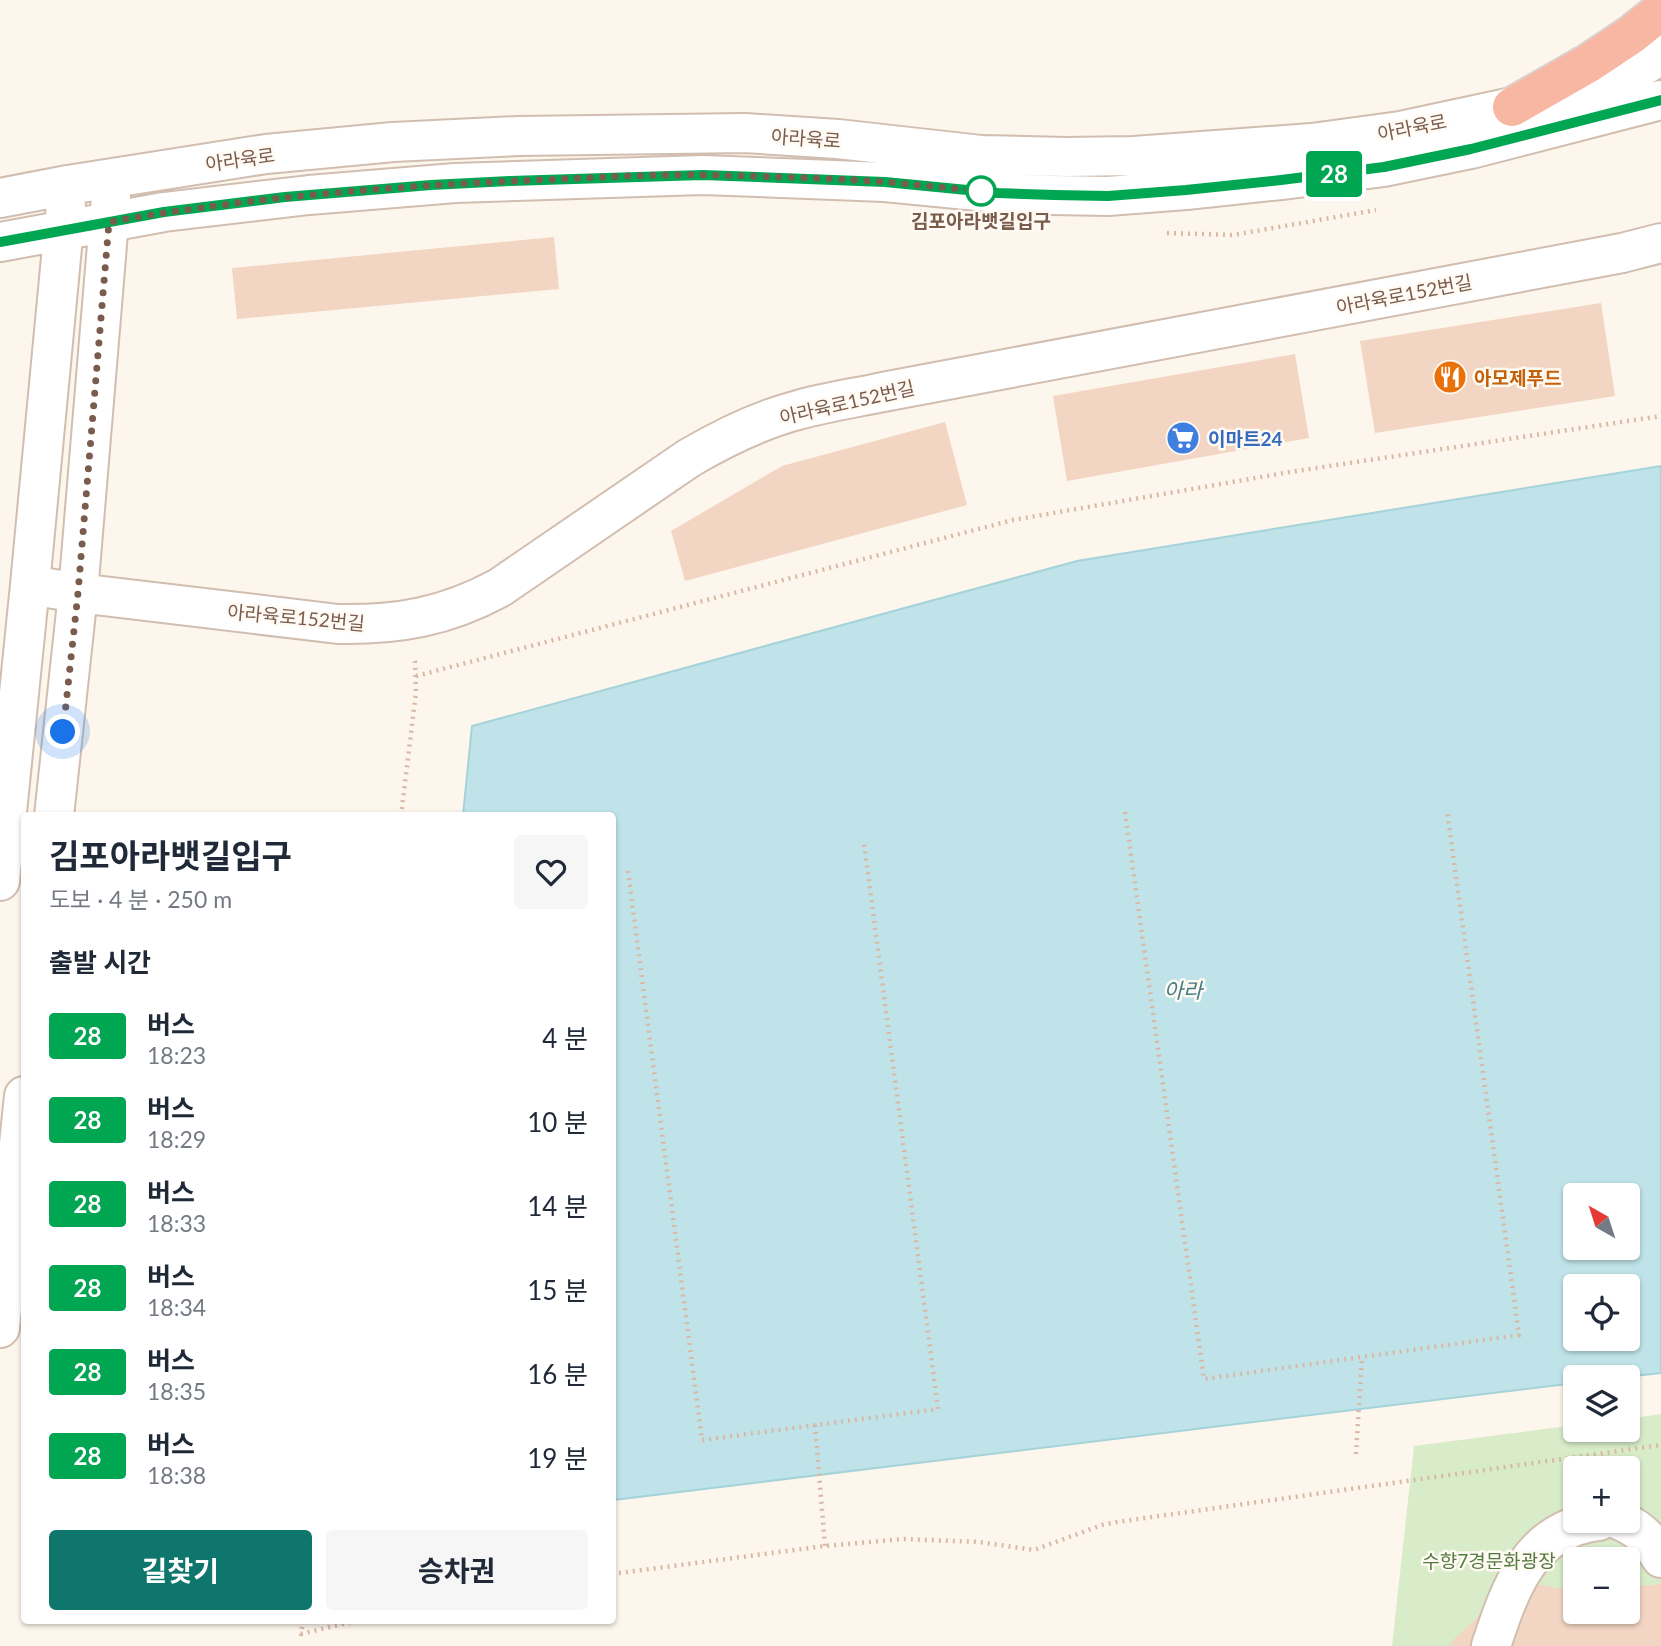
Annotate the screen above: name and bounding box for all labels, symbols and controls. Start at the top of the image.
street label: 아라육로 [1375,109,1449,145]
street label: 아라육로 [770,124,842,152]
street label: 아라육로 [204,143,276,175]
line badge: 28 [1302,151,1366,197]
text: 28 [1320,159,1348,188]
marker: 김포아라뱃길입구 [966,176,996,206]
place label: 김포아라뱃길입구 [911,209,1051,232]
street label: 아라육로152번길 [1334,270,1474,318]
restaurant icon: 아모제푸드 [1431,358,1469,396]
place label: 아모제푸드 [1474,366,1561,389]
street label: 아라육로152번길 [777,375,917,429]
supermarket icon: 이마트24 [1164,419,1202,457]
place label: 이마트24 [1208,427,1282,450]
street label: 아라육로152번길 [226,600,366,634]
your location [45,714,80,749]
text: 김포아라뱃길입구 [49,835,292,875]
button: heart [514,835,588,909]
text: 도보 · 4 분 · 250 m [49,885,232,913]
text: 출발 시간 [49,946,151,978]
water label: 아라 [1164,977,1205,1002]
text: 버스 [147,1008,195,1040]
text: 28 [74,1021,101,1050]
text: 4 분 [542,1022,588,1054]
text: 18:23 [147,1041,206,1069]
text: 버스 [147,1092,195,1124]
text: 28 [74,1105,101,1134]
text: 10 분 [527,1106,588,1138]
text: 18:29 [147,1125,206,1153]
text: 버스 [147,1176,195,1208]
north arrow [1563,1183,1640,1260]
map controls [1563,1183,1640,1624]
text: 28 [74,1189,101,1218]
text: 14 분 [527,1190,588,1222]
text: 18:33 [147,1209,206,1237]
text: 버스 [147,1260,195,1292]
text: 28 [74,1273,101,1302]
text: 15 분 [527,1274,588,1306]
button: locate [1563,1274,1640,1351]
text: 18:34 [147,1293,206,1321]
text: 버스 [147,1344,195,1376]
text: 28 [74,1357,101,1386]
text: 16 분 [527,1358,588,1390]
button: layers [1563,1365,1640,1442]
text: 18:35 [147,1377,206,1405]
text: 버스 [147,1428,195,1460]
text: 28 [74,1441,101,1470]
text: 19 분 [527,1442,588,1474]
button: + [1563,1456,1640,1533]
text: 18:38 [147,1461,206,1489]
button: 길찾기 [49,1530,312,1610]
button: 승차권 [326,1530,588,1610]
button: − [1563,1547,1640,1624]
park label: 수향7경문화광장 [1422,1549,1556,1572]

